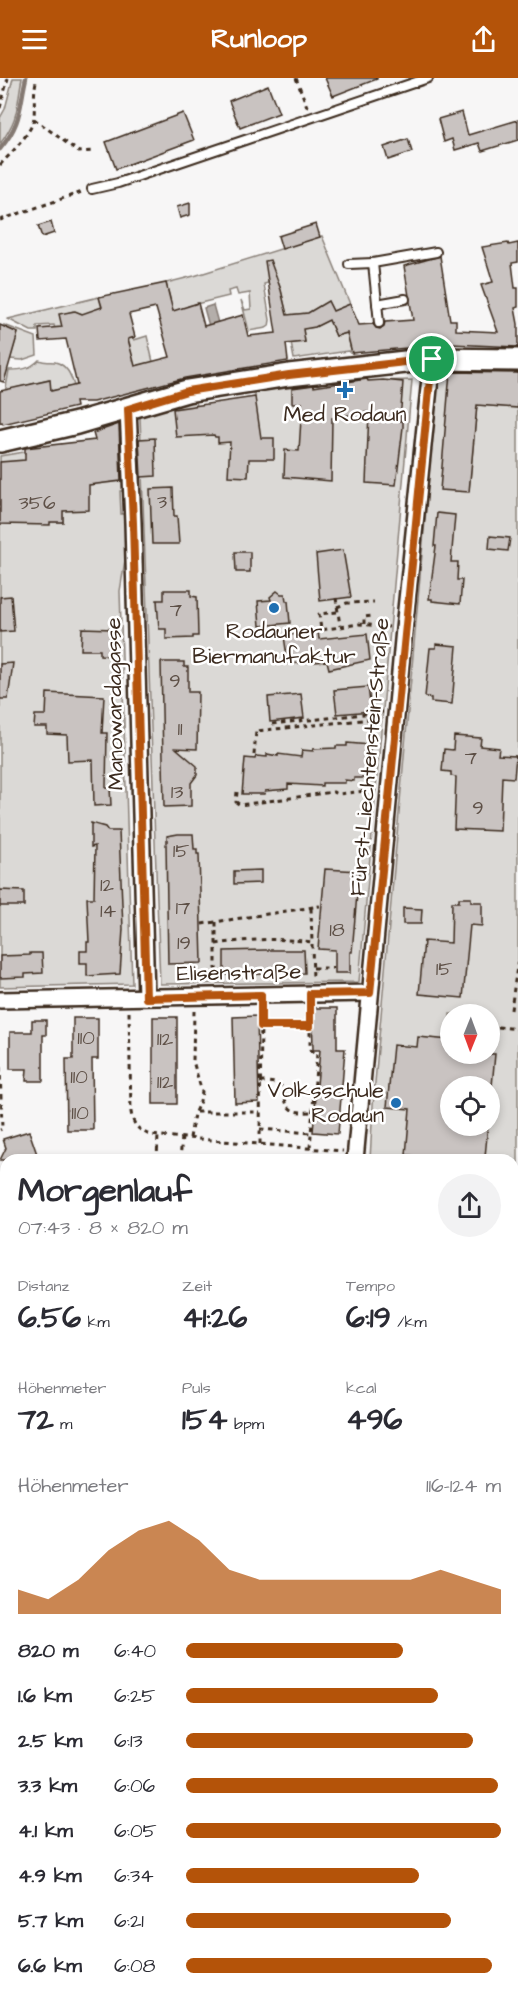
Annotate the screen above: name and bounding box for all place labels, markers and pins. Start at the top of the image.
pin [406,333,457,384]
marker: Med Rodaun [336,381,354,399]
place label: Med Rodaun [284,399,406,430]
marker: Rodauner Biermanufaktur [267,601,281,615]
place label: Rodauner Biermanufaktur [192,616,356,672]
place label: Volksschule Rodaun [267,1075,384,1131]
marker: Volksschule Rodaun [389,1096,403,1110]

